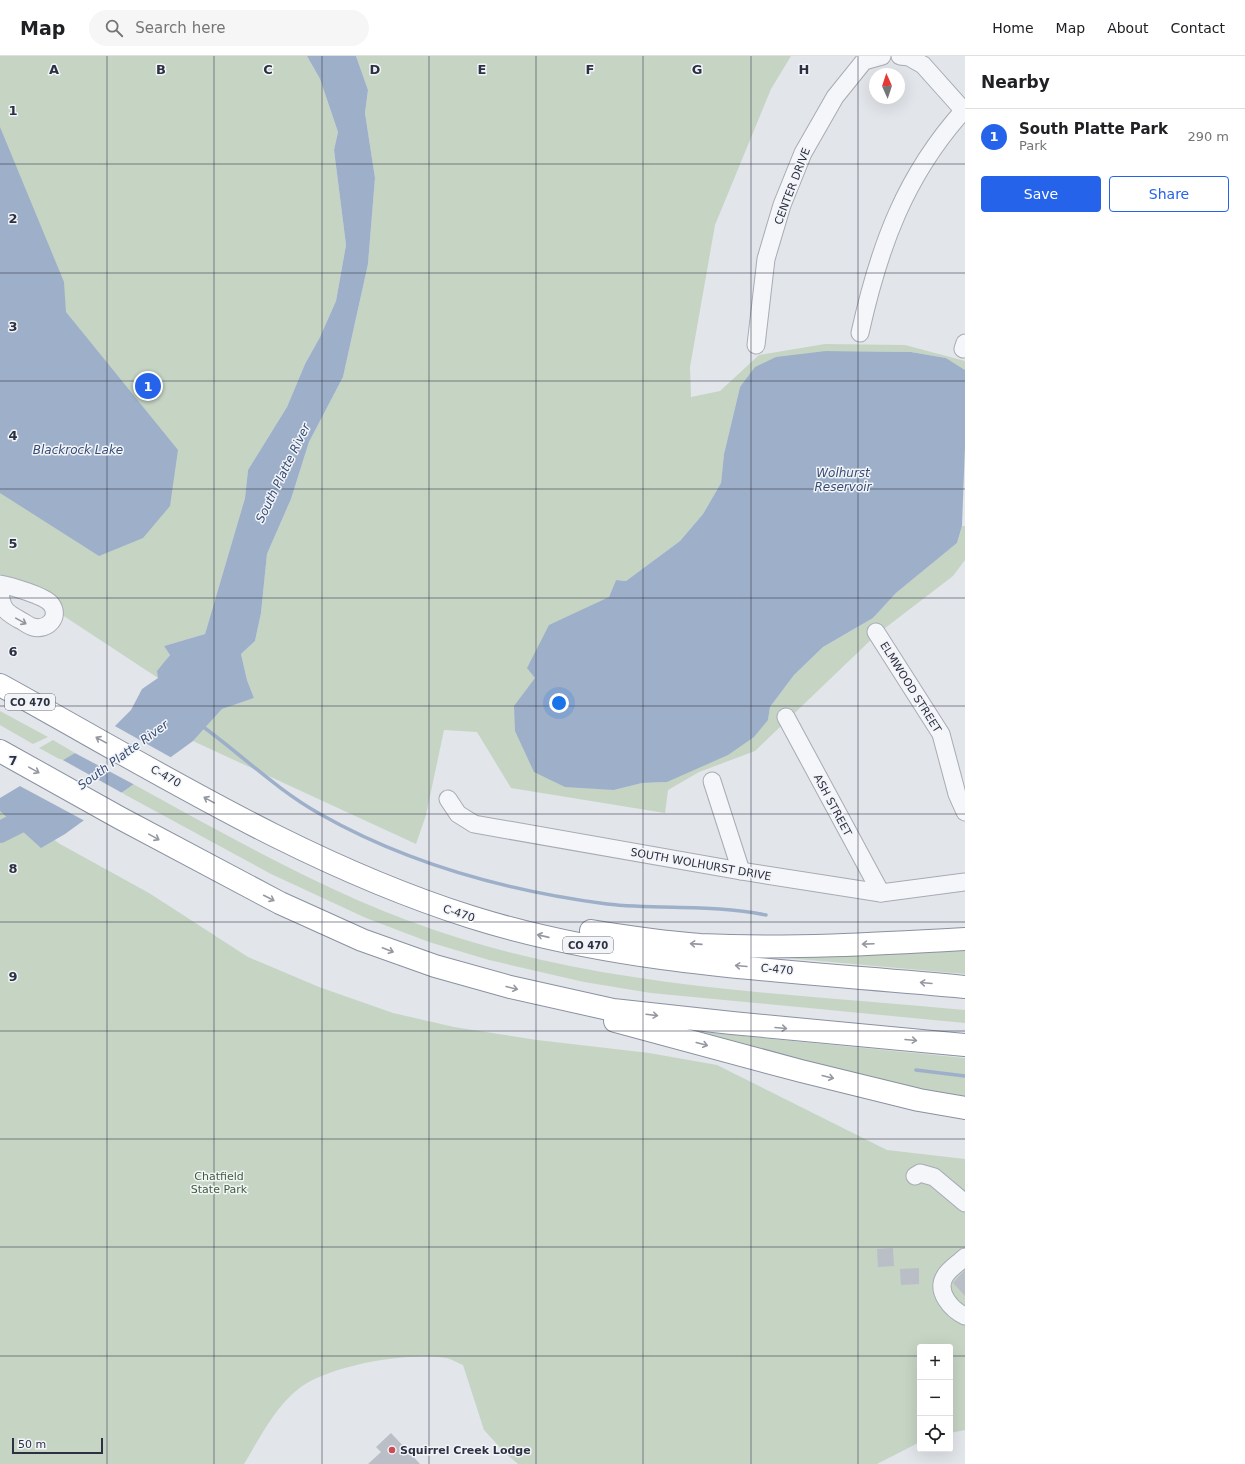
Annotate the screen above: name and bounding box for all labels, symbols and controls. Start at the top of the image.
search box [89,10,369,46]
text: Map [20,17,65,39]
icon: search [103,17,125,39]
text: Search here [135,19,225,37]
text: Home [992,20,1034,36]
text: Map [1056,20,1085,36]
text: About [1107,20,1149,36]
text: Contact [1171,20,1225,36]
text: A [49,62,59,77]
text: B [156,62,166,77]
text: C [263,62,273,77]
text: D [370,62,381,77]
text: E [478,62,486,77]
text: F [586,62,594,77]
text: G [692,62,702,77]
text: H [799,62,809,77]
north arrow [869,68,905,104]
text: Nearby [981,72,1050,92]
text: 1 [8,103,18,118]
text: South Platte Park [1019,120,1168,138]
text: 1 [989,129,999,144]
text: 290 m [1187,129,1229,144]
text: Park [1019,138,1047,153]
street label: CENTER DRIVE [772,146,813,227]
button: Save [981,176,1101,212]
button: Share [1109,176,1229,212]
text: 2 [8,211,18,226]
text: 3 [8,319,18,334]
pin: 1 [135,371,161,401]
water label: South Platte River [253,420,313,525]
text: 4 [8,428,18,443]
water label: Blackrock Lake [33,443,123,457]
water label: Wolhurst Reservoir [815,466,873,494]
text: 5 [8,536,18,551]
one-way arrow [15,618,27,625]
street label: ELMWOOD STREET [877,639,944,735]
text: 6 [8,644,18,659]
your location [549,693,569,713]
road number: CO 470 [5,694,55,710]
water label: South Platte River [75,717,172,792]
one-way arrow [95,736,107,744]
text: 7 [8,753,18,768]
street label: C-470 [148,763,183,790]
one-way arrow [28,767,40,775]
street label: ASH STREET [811,772,854,839]
one-way arrow [203,795,215,803]
one-way arrow [148,833,160,841]
street label: SOUTH WOLHURST DRIVE [629,846,772,883]
text: 8 [8,861,18,876]
one-way arrow [263,895,275,902]
street label: C-470 [441,902,476,925]
one-way arrow [537,932,550,940]
road number: CO 470 [563,937,613,953]
one-way arrow [862,940,875,947]
one-way arrow [690,941,703,948]
one-way arrow [382,947,394,955]
street label: C-470 [760,962,794,977]
one-way arrow [735,963,748,970]
text: 9 [8,969,18,984]
one-way arrow [920,979,933,987]
one-way arrow [506,985,519,992]
one-way arrow [645,1011,658,1019]
one-way arrow [774,1024,787,1032]
one-way arrow [904,1036,917,1043]
one-way arrow [695,1041,708,1048]
one-way arrow [821,1074,834,1082]
park label: Chatfield State Park [191,1170,248,1196]
map controls [917,1344,953,1452]
button: + [917,1344,953,1380]
button: − [917,1380,953,1416]
button: locate [917,1416,953,1452]
scale bar [12,1436,103,1455]
text: 50 m [18,1438,46,1451]
place label: Squirrel Creek Lodge [400,1444,531,1457]
marker: Squirrel Creek Lodge [387,1445,397,1455]

